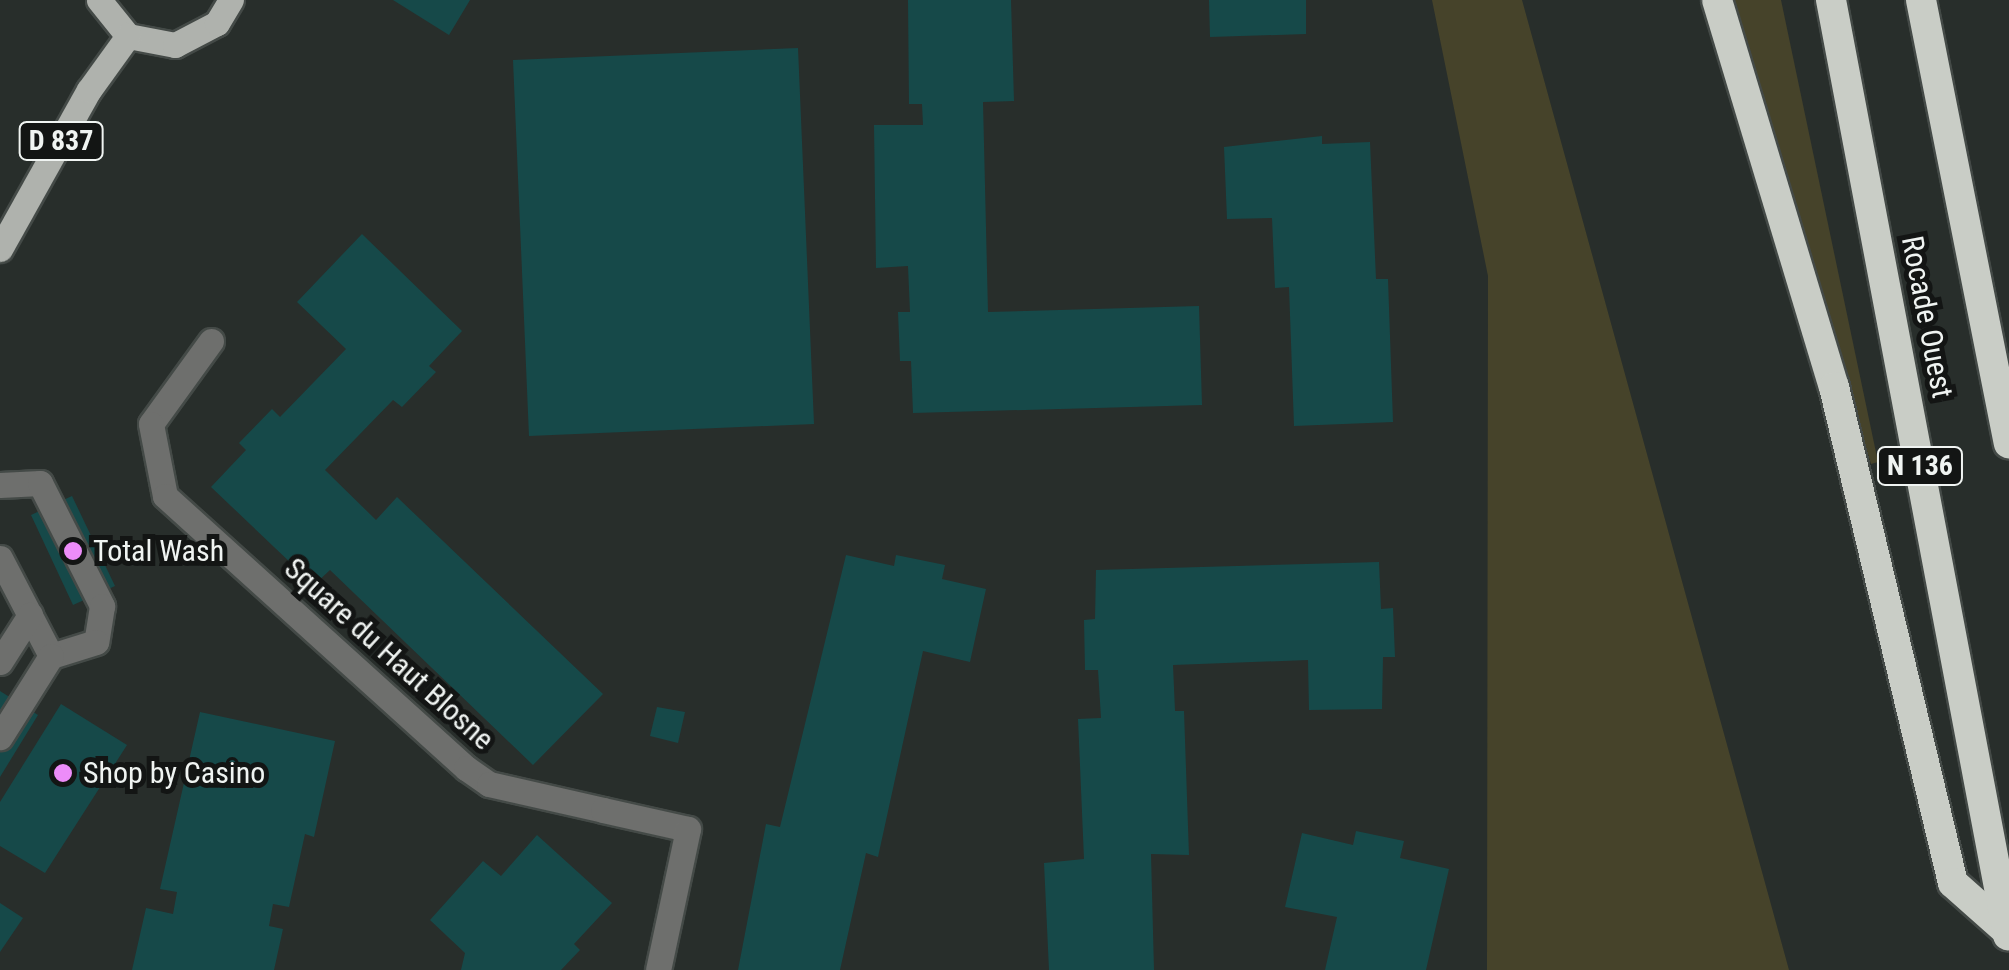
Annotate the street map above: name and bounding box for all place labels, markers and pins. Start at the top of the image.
place label: Total Wash [93,533,224,569]
marker: Total Wash [62,540,84,562]
place label: Shop by Casino [83,755,265,791]
marker: Shop by Casino [52,762,74,784]

